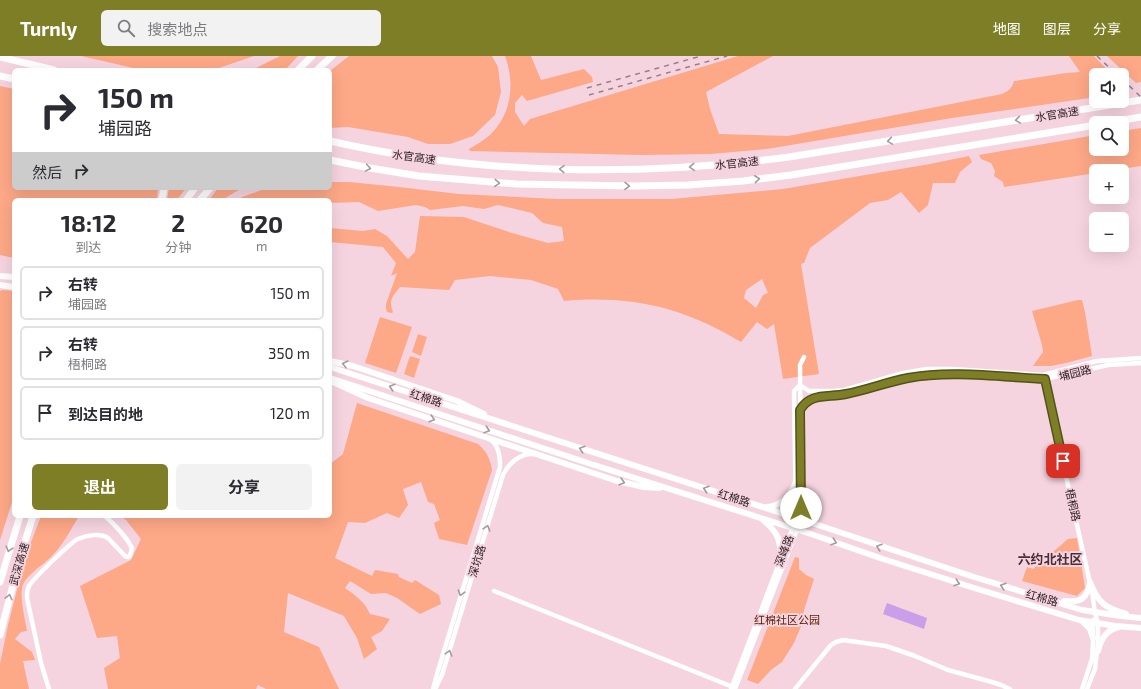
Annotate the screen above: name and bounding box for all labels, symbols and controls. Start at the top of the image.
search box [101,10,381,46]
text: Turnly [20,17,77,40]
icon: search [115,17,137,39]
text: 搜索地点 [147,20,207,38]
text: 地图 [993,20,1021,37]
text: 图层 [1043,20,1071,37]
text: 分享 [1093,20,1121,37]
map controls [1089,68,1129,252]
button: sound [1089,68,1129,108]
text: 150 m [98,80,174,114]
icon: right [32,84,84,136]
street label: 水官高速 [1034,104,1080,123]
one-way arrow [1015,115,1021,124]
button: search [1089,116,1129,156]
text: 埔园路 [98,117,152,139]
one-way arrow [887,136,893,145]
street label: 水官高速 [391,147,437,166]
street label: 水官高速 [714,154,760,171]
icon: right [70,160,92,182]
text: 然后 [32,163,62,181]
one-way arrow [365,163,371,171]
one-way arrow [689,163,695,172]
one-way arrow [559,164,565,173]
button: + [1089,164,1129,204]
one-way arrow [754,175,760,184]
one-way arrow [494,178,500,187]
one-way arrow [624,182,630,190]
text: 18:12 [61,208,117,237]
text: 2 [171,208,185,237]
text: 620 [240,209,283,238]
button: − [1089,212,1129,252]
text: m [256,238,267,254]
text: 到达 [76,239,102,255]
text: 分钟 [165,239,191,255]
text: 右转 [68,275,98,293]
icon: right [34,282,56,304]
text: 150 m [270,284,310,302]
text: 埔园路 [68,296,107,312]
text: 右转 [68,335,98,353]
icon: right [34,342,56,364]
text: 350 m [268,344,310,362]
text: 梧桐路 [68,356,107,372]
one-way arrow [342,360,349,369]
street label: 埔园路 [1057,362,1092,383]
one-way arrow [389,383,396,392]
street label: 红棉路 [408,386,444,409]
icon: arrive [34,402,56,424]
text: 120 m [270,404,310,422]
text: 到达目的地 [68,405,143,423]
one-way arrow [428,414,435,423]
one-way arrow [483,425,490,434]
pin [1046,444,1080,478]
one-way arrow [579,445,586,454]
icon: arrive [1052,450,1074,472]
button: 退出 [32,464,168,510]
button: 分享 [176,464,312,510]
one-way arrow [618,477,625,486]
one-way arrow [703,485,710,494]
street label: 红棉路 [716,486,752,509]
position arrow [780,487,822,529]
street label: 梧桐路 [1063,487,1084,522]
one-way arrow [482,525,491,532]
street label: 深峰路 [772,533,796,569]
one-way arrow [830,537,837,546]
street label: 武深高速 [6,541,31,587]
street label: 深坑路 [465,543,488,579]
one-way arrow [876,543,883,551]
one-way arrow [5,545,14,552]
district label: 六约北社区 [1017,551,1083,567]
one-way arrow [954,578,961,587]
one-way arrow [1000,582,1007,591]
street label: 红棉路 [1024,587,1060,608]
one-way arrow [457,590,466,597]
one-way arrow [5,594,13,600]
park label: 红棉社区公园 [754,613,820,626]
one-way arrow [444,649,453,656]

